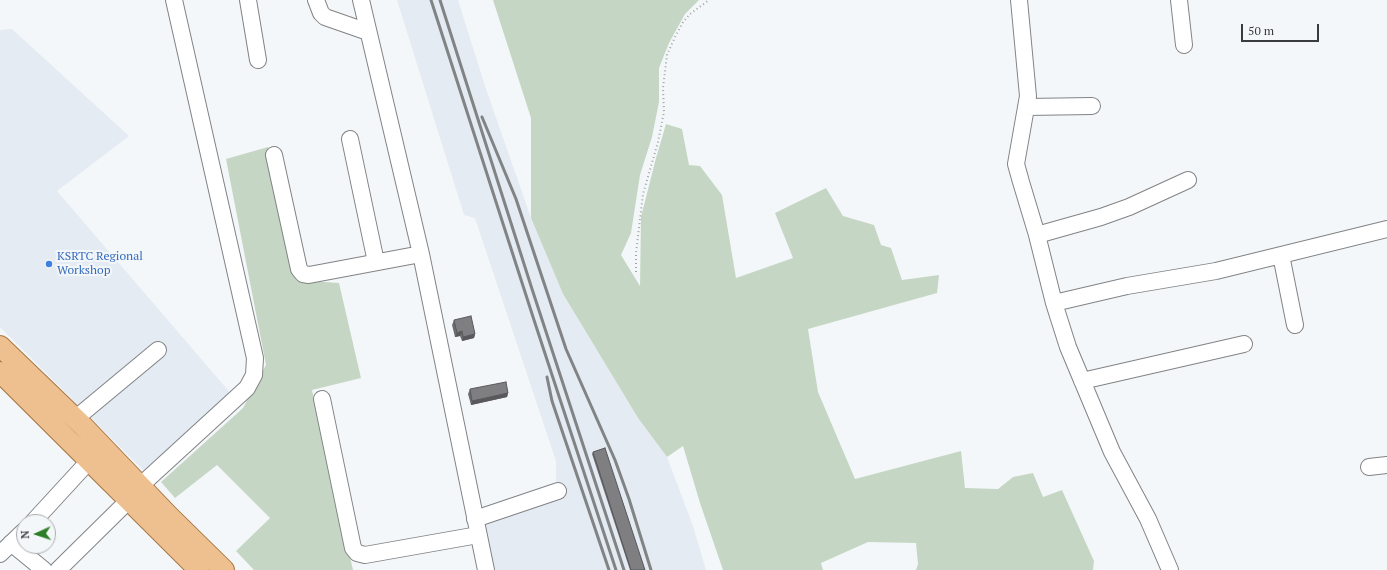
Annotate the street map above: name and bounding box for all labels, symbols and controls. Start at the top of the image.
scale bar [1243,16,1321,42]
text: 50 m [1248,23,1274,38]
place label: KSRTC Regional Workshop [57,250,143,278]
marker: KSRTC Regional Workshop [44,259,54,269]
north arrow [16,514,56,554]
text: N [18,530,32,539]

